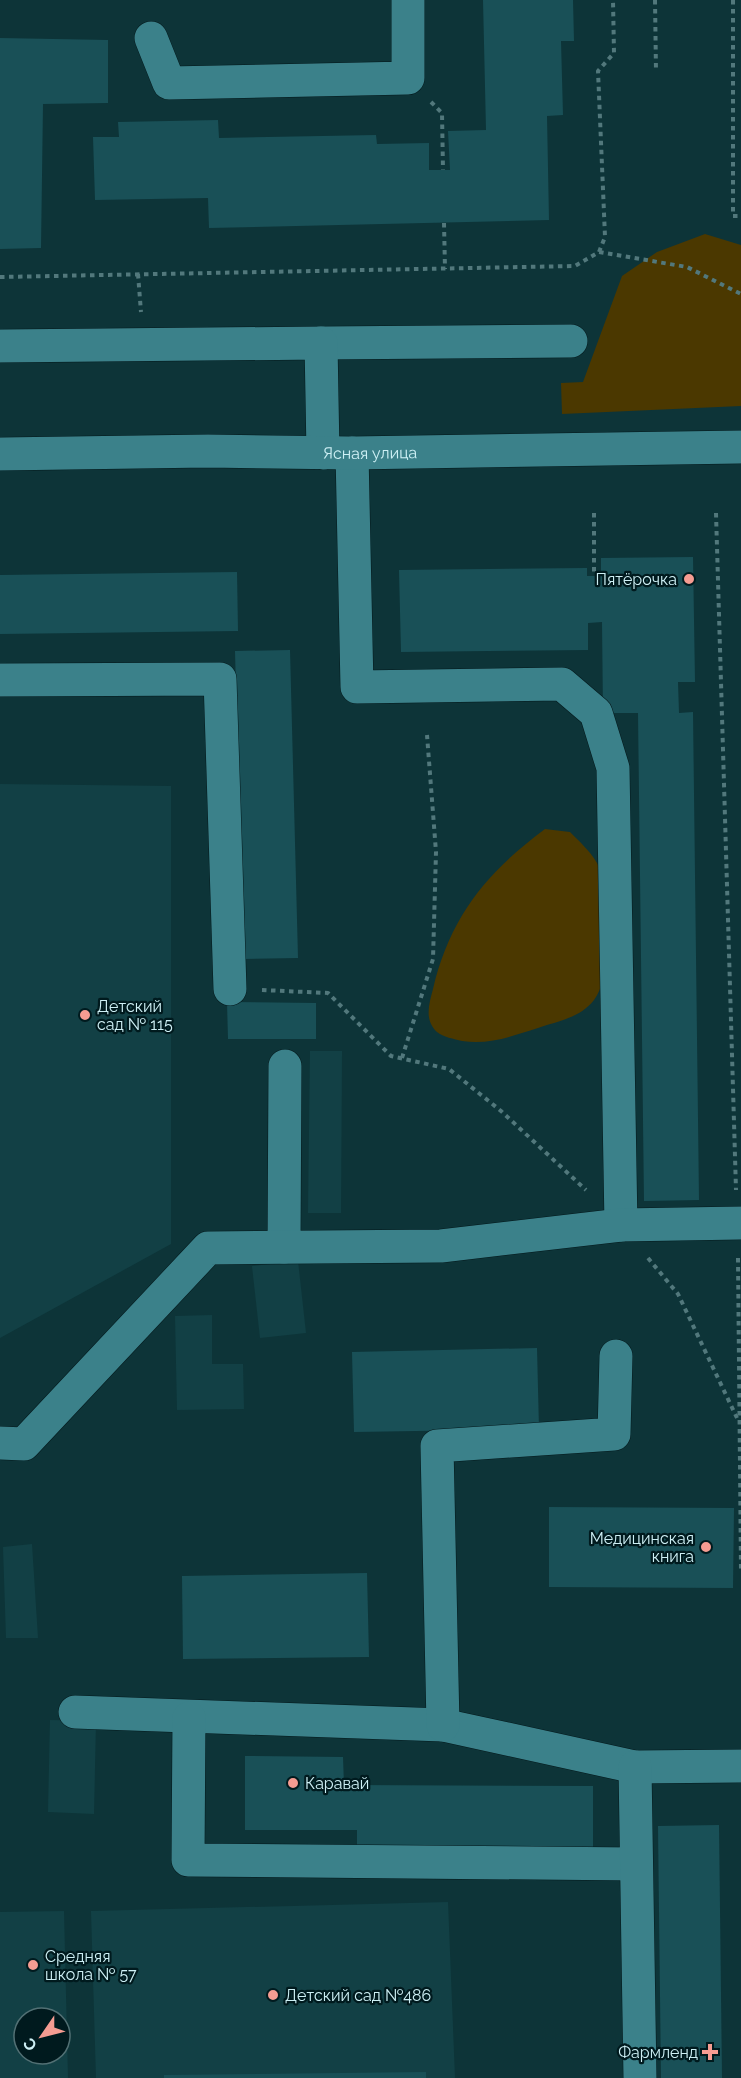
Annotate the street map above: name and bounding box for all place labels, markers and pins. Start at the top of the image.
place label: Пятёрочка [596,570,677,589]
marker: Пятёрочка [682,572,696,586]
place label: Детский сад № 115 [97,997,173,1034]
marker: Детский сад № 115 [78,1008,92,1022]
place label: Медицинская книга [590,1529,694,1566]
marker: Медицинская книга [699,1540,713,1554]
place label: Каравай [305,1774,369,1793]
marker: Каравай [286,1776,300,1790]
place label: Средняя школа № 57 [45,1947,137,1984]
marker: Средняя школа № 57 [26,1958,40,1972]
place label: Детский сад №486 [285,1986,431,2005]
marker: Детский сад №486 [266,1988,280,2002]
place label: Фармленд [618,2043,698,2062]
marker: Фармленд [703,2045,717,2059]

